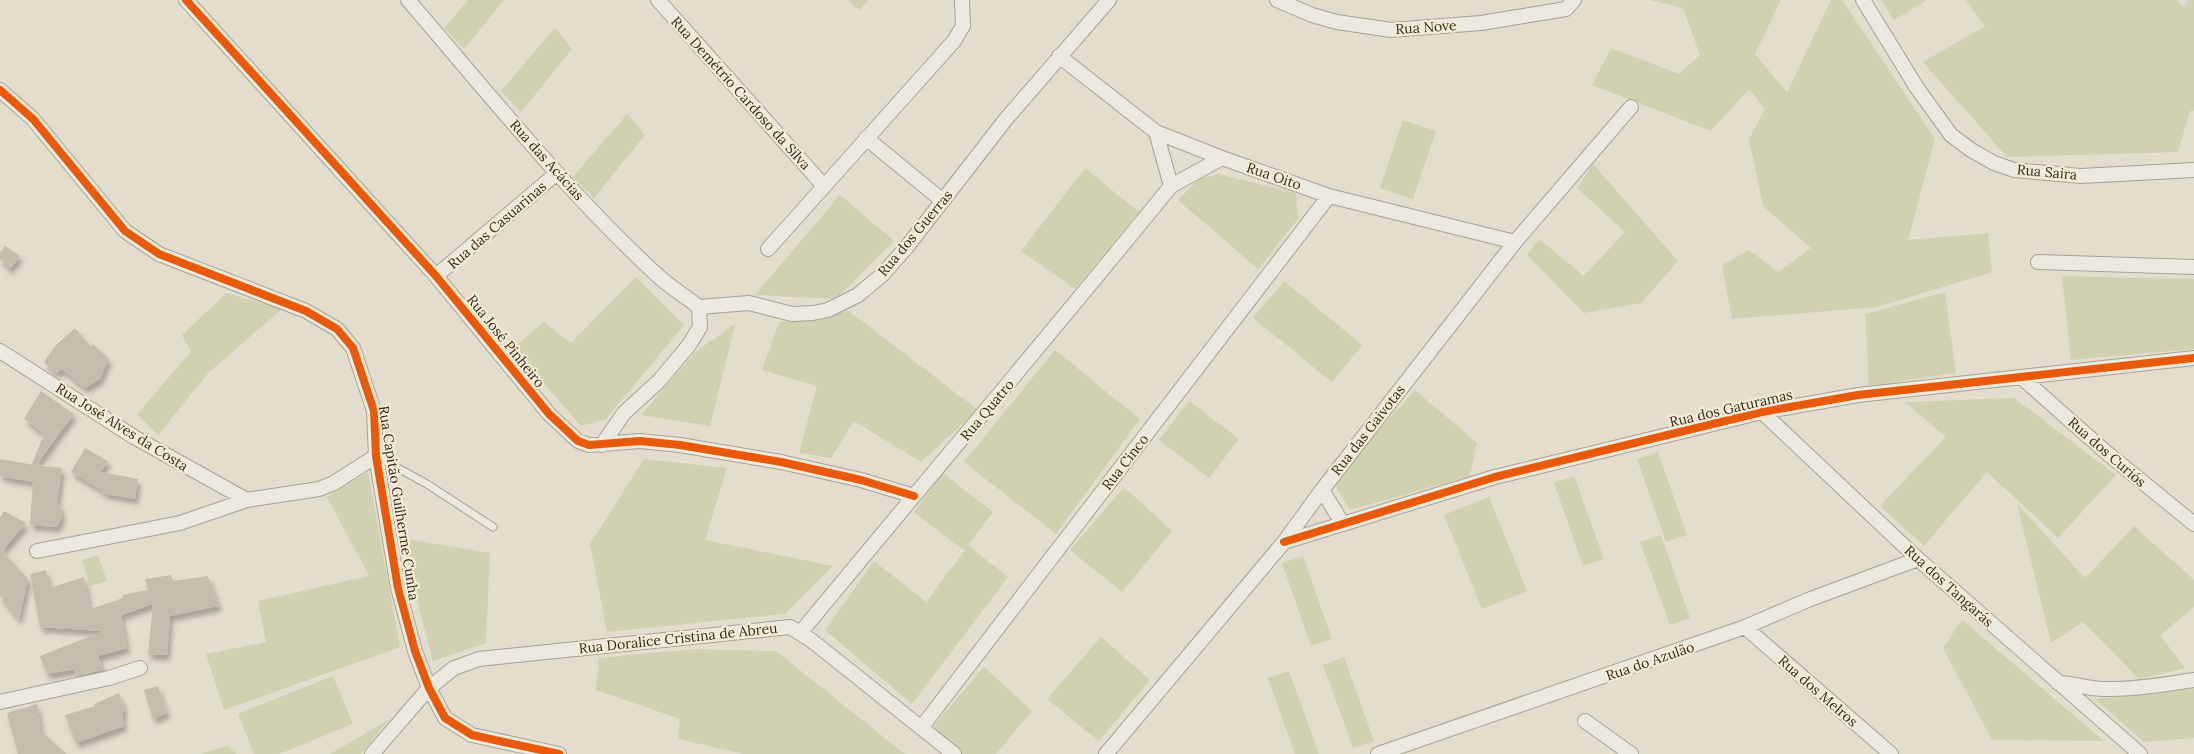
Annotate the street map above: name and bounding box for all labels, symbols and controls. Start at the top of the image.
street label: Rua Demétrio Cardoso da Silva [667,13,815,173]
street label: Rua Nove [1395,16,1458,38]
street label: Rua das Acácias [506,116,588,204]
street label: Rua Oito [1244,158,1304,194]
street label: Rua Saira [2016,160,2078,184]
street label: Rua das Casuarinas [444,177,550,273]
street label: Rua dos Guerras [874,186,956,280]
street label: Rua José Pinheiro [463,291,549,391]
street label: Rua Quatro [956,376,1018,444]
street label: Rua José Alves da Costa [52,379,192,475]
street label: Rua das Gaivotas [1327,381,1409,479]
street label: Rua dos Gaturamas [1668,385,1794,431]
street label: Rua Capitão Guilherme Cunha [375,404,423,602]
street label: Rua dos Curiós [2064,413,2150,491]
street label: Rua Cinco [1098,431,1152,493]
street label: Rua dos Tangarás [1901,541,1997,631]
street label: Rua Doralice Cristina de Abreu [578,619,778,657]
street label: Rua do Azulão [1603,637,1697,685]
street label: Rua dos Melros [1775,652,1861,730]

